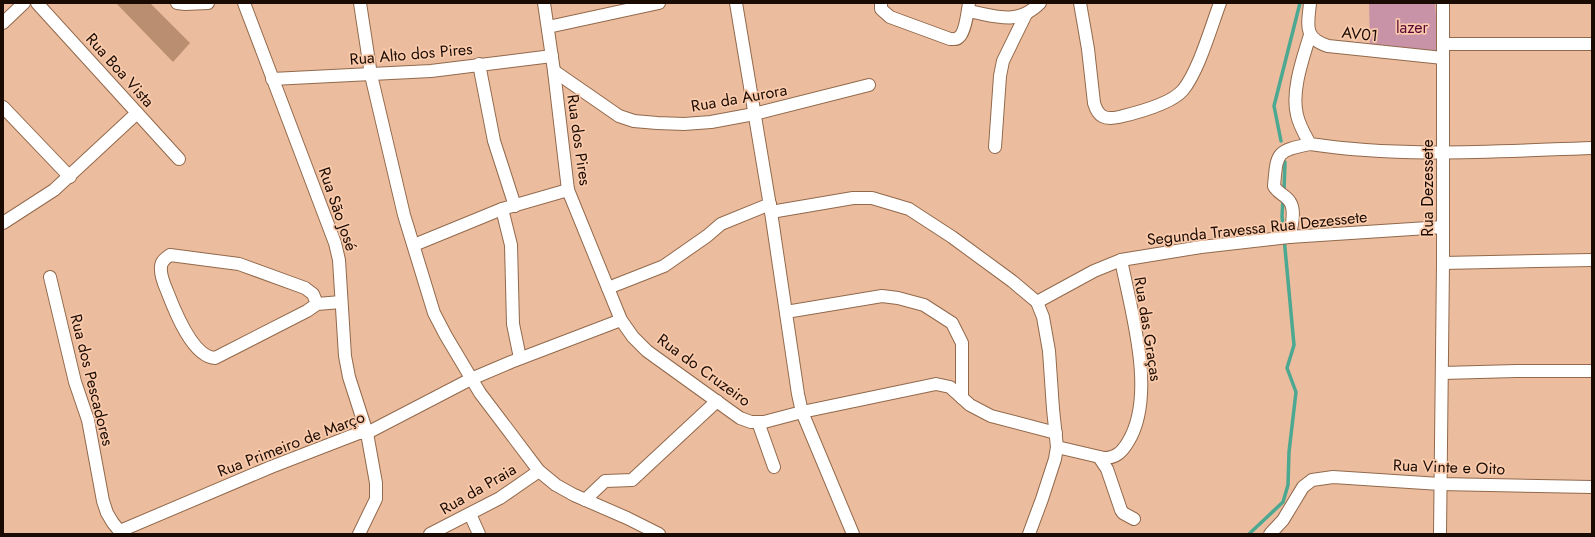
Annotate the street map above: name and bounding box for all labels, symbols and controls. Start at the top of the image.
park label: lazer [1396,16,1429,39]
street label: AV01 [1341,21,1379,47]
street label: Rua Boa Vista [80,28,160,112]
street label: Rua Alto dos Pires [349,37,473,71]
street label: Rua da Aurora [689,78,789,118]
street label: Rua dos Pires [561,93,597,187]
street label: Rua Dezessete [1416,139,1439,237]
street label: Rua São José [313,164,363,254]
street label: Segunda Travessa Rua Dezessete [1146,205,1368,251]
street label: Rua das Graças [1128,275,1168,383]
street label: Rua dos Pescadores [65,312,119,448]
street label: Rua do Cruzeiro [652,328,756,412]
street label: Rua Primeiro de Março [214,405,368,483]
street label: Rua Vinte e Oito [1392,454,1506,480]
street label: Rua da Praia [435,458,521,520]

